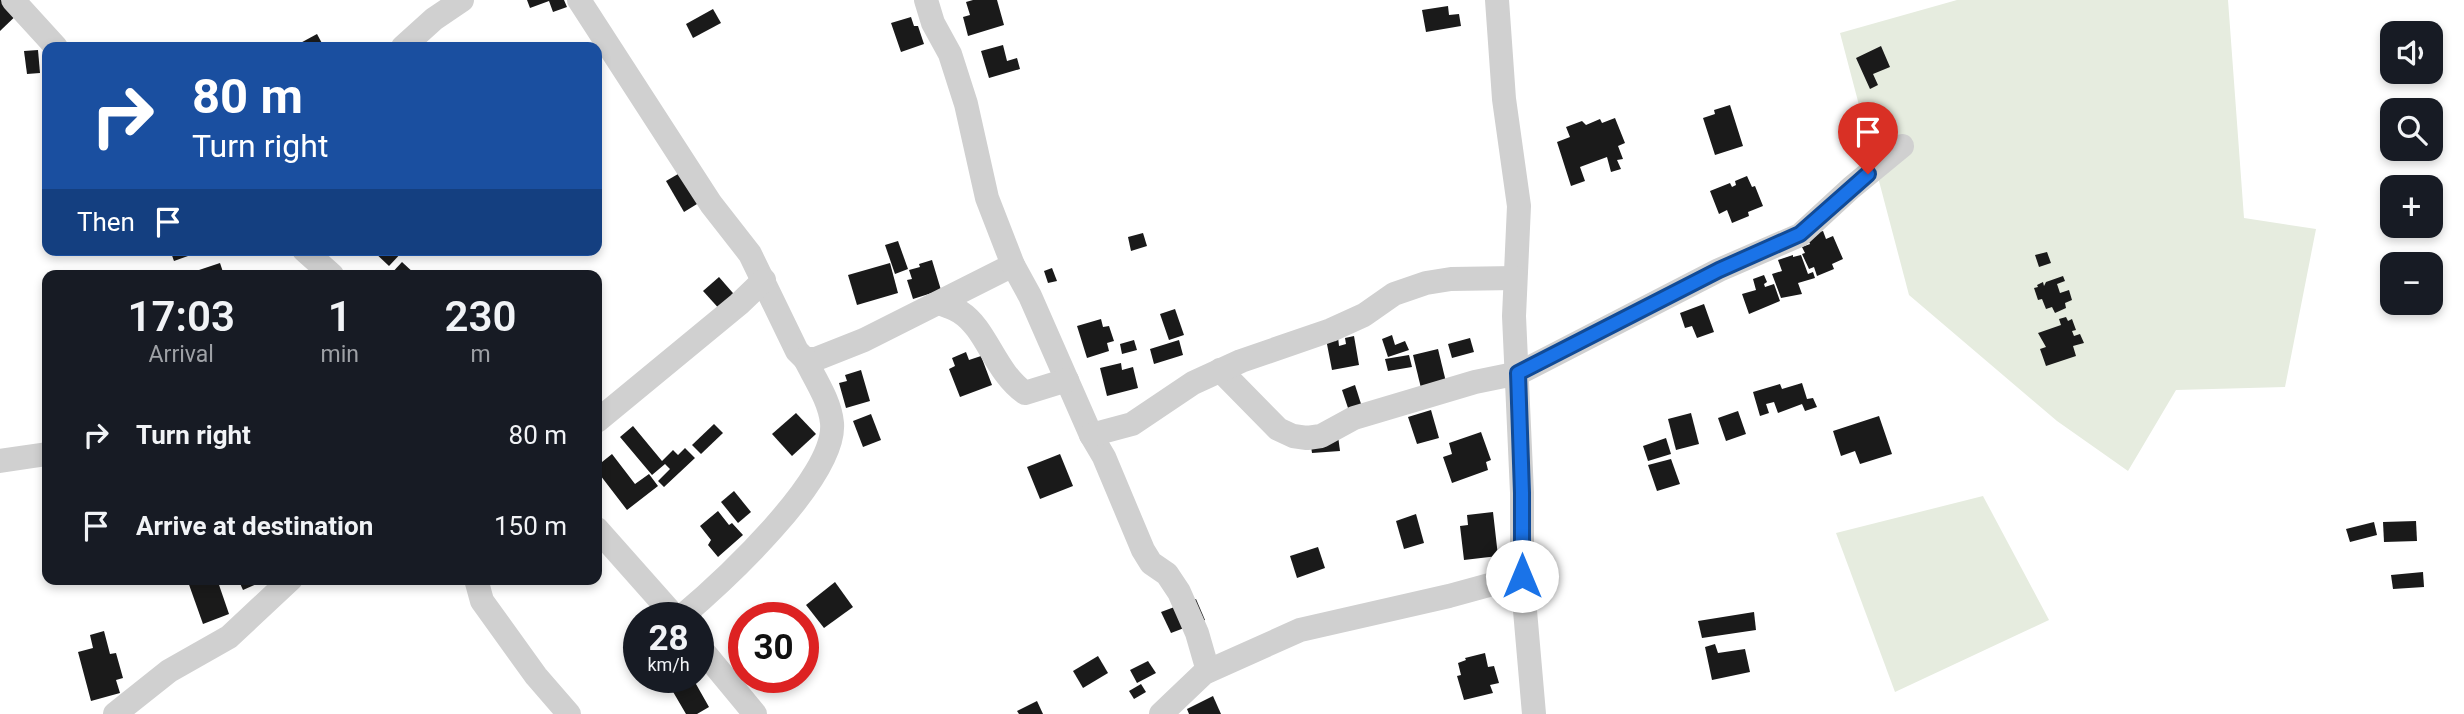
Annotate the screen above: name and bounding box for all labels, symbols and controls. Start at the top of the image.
map controls [2380,21,2443,315]
button: sound [2380,21,2443,84]
text: 80 m [192,68,303,125]
icon: right [77,70,168,161]
button: search [2380,98,2443,161]
pin [1838,102,1898,174]
icon: arrive [1849,113,1887,151]
text: Turn right [192,127,328,165]
button: + [2380,175,2443,238]
icon: arrive [149,203,187,241]
text: Then [77,207,135,237]
button: − [2380,252,2443,315]
text: 17:03 [128,292,235,341]
text: 1 [328,292,352,341]
text: 230 [444,292,516,341]
text: Arrival [149,341,214,368]
text: min [320,341,359,368]
text: m [470,341,491,368]
icon: right [77,416,115,454]
text: Turn right [136,420,251,450]
text: 80 m [509,420,567,450]
icon: arrive [77,507,115,545]
text: Arrive at destination [136,511,373,541]
text: 150 m [494,511,567,541]
position arrow [1485,539,1559,613]
speed limit sign: 30 [728,602,819,693]
text: 28 [648,618,689,659]
text: km/h [647,654,690,675]

